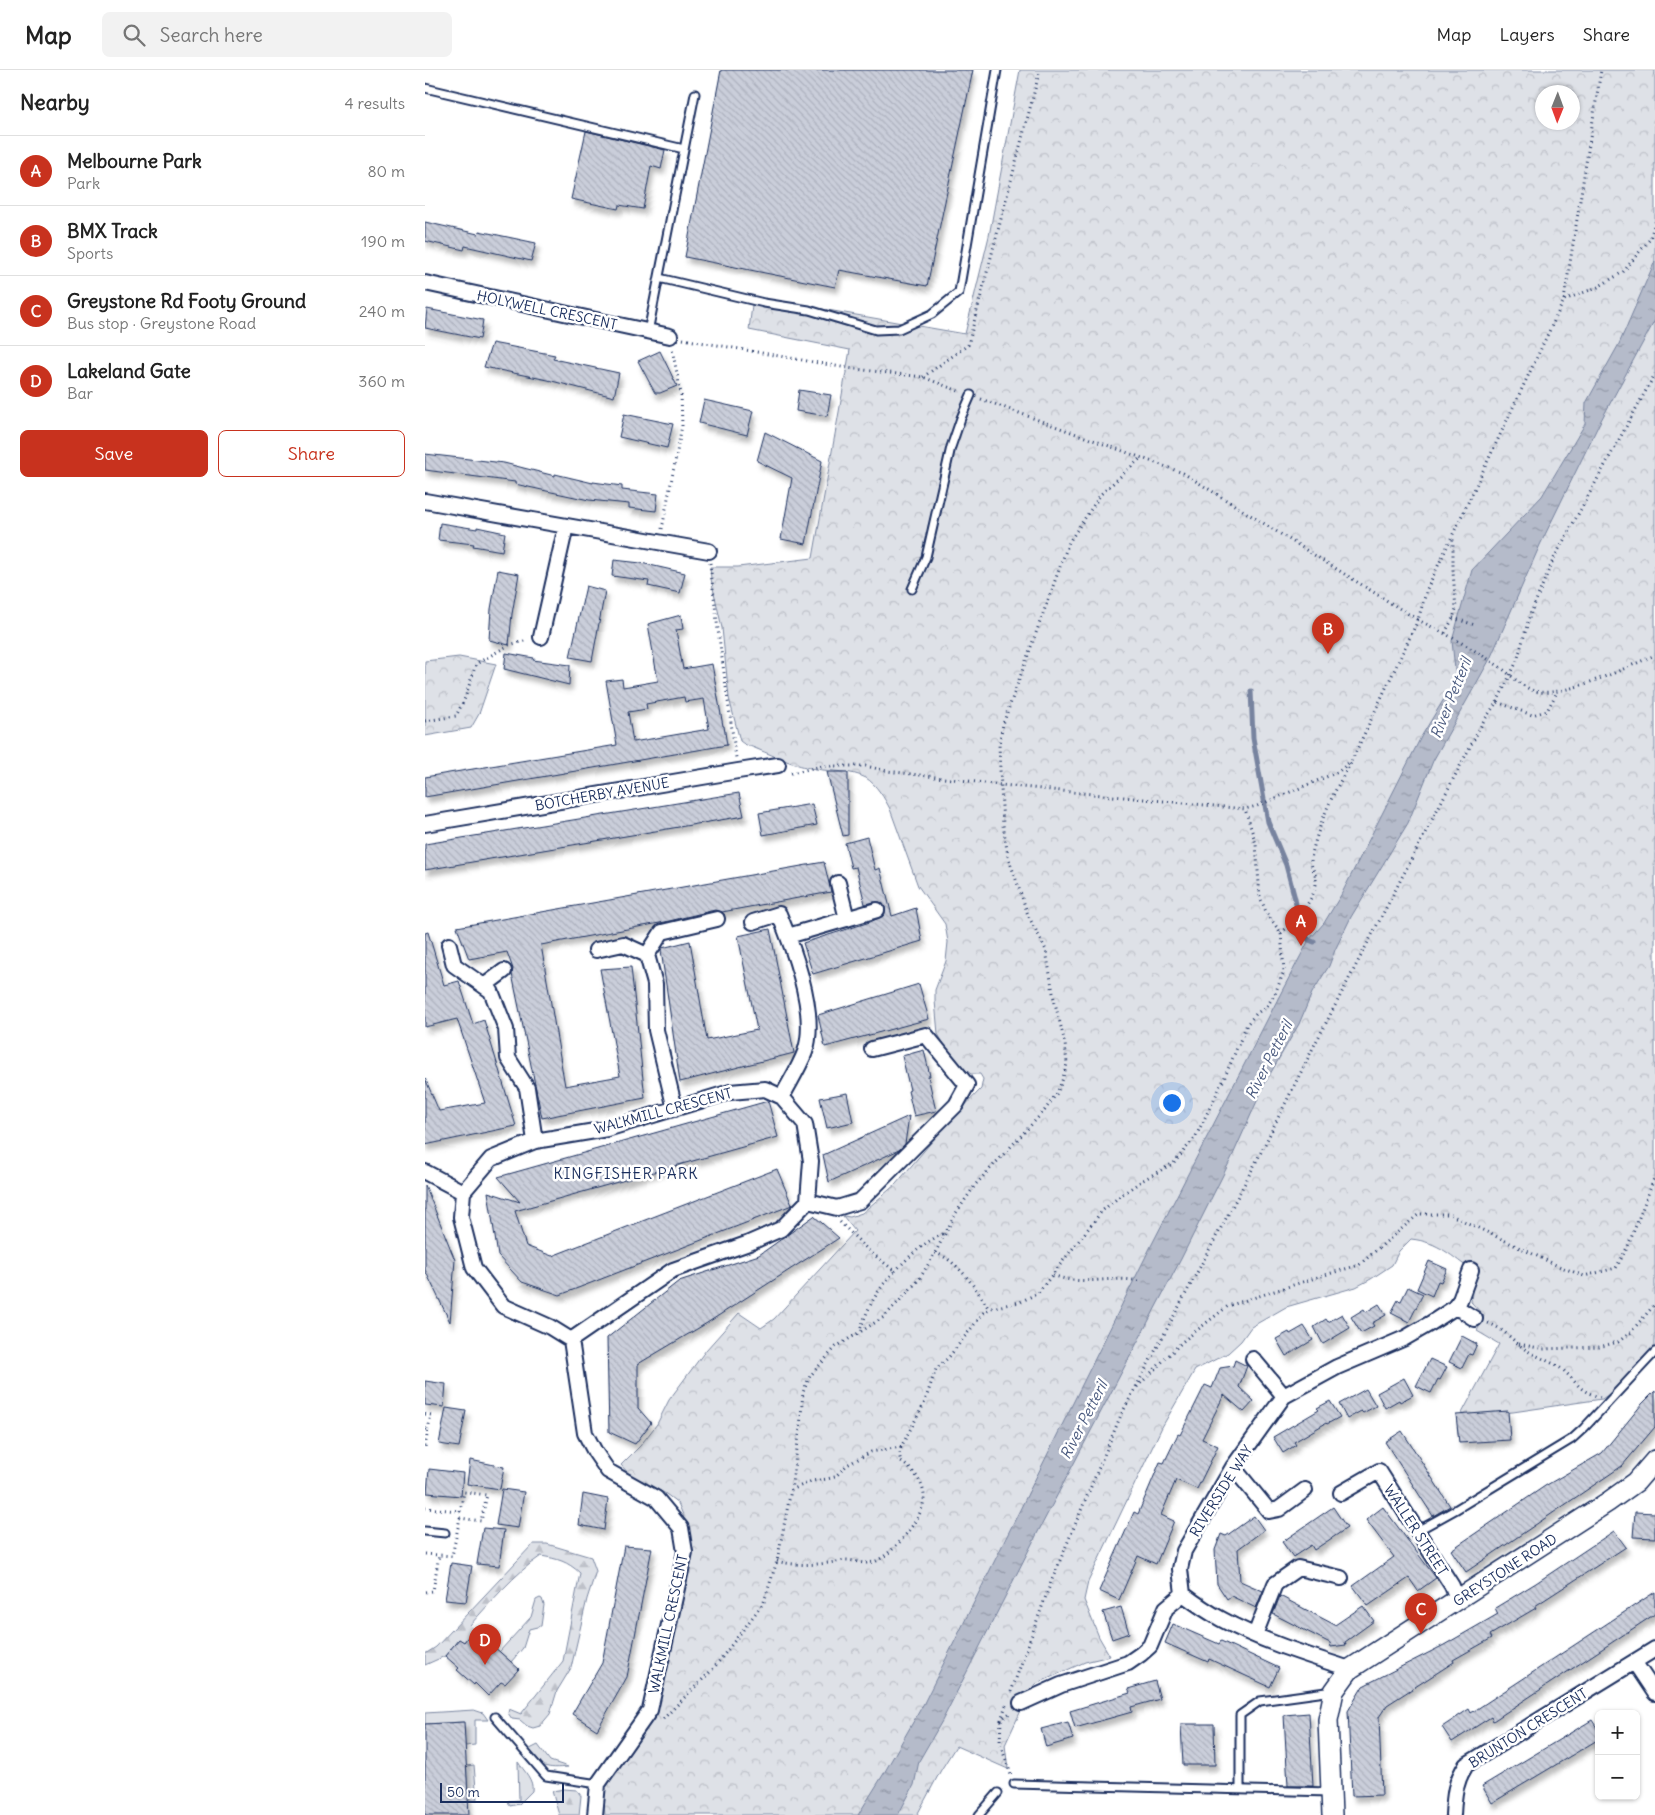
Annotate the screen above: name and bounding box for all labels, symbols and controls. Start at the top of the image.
search box [102,12,452,57]
text: Map [25,20,72,50]
icon: search [120,21,148,49]
text: Search here [160,23,263,47]
text: Map [1436,23,1471,46]
text: Layers [1499,23,1555,46]
text: Share [1583,23,1630,46]
north arrow [1535,85,1580,130]
text: Nearby [20,89,90,116]
text: 4 results [344,93,405,113]
text: Melbourne Park [67,149,202,173]
text: A [31,161,41,181]
text: 80 m [367,161,405,181]
text: Park [67,173,100,193]
text: BMX Track [67,219,158,243]
text: B [31,231,41,251]
text: 190 m [361,231,405,251]
text: Sports [67,243,113,263]
street label: HOLYWELL CRESCENT [475,286,619,334]
text: Greystone Rd Footy Ground [67,289,306,313]
text: C [31,301,41,321]
text: 240 m [359,301,405,321]
text: Bus stop · Greystone Road [67,313,256,333]
text: Lakeland Gate [67,359,191,383]
text: D [30,371,42,391]
text: 360 m [358,371,405,391]
text: Bar [67,383,93,403]
button: Save [20,430,208,477]
button: Share [218,430,405,477]
pin: B [1312,613,1344,654]
water label: River Petteril [1426,652,1476,741]
street label: BOTCHERBY AVENUE [534,773,670,815]
pin: A [1285,905,1317,946]
water label: River Petteril [1241,1015,1298,1102]
street label: WALKMILL CRESCENT [592,1084,734,1138]
your location [1159,1090,1185,1116]
district label: KINGFISHER PARK [553,1164,699,1183]
water label: River Petteril [1056,1375,1113,1462]
street label: RIVERSIDE WAY [1186,1442,1257,1540]
street label: WALLER STREET [1380,1481,1452,1579]
street label: GREYSTONE ROAD [1450,1530,1560,1610]
street label: WALKMILL CRESCENT [644,1553,692,1695]
pin: C [1405,1593,1437,1634]
pin: D [469,1624,501,1665]
street label: BRUNTON CRESCENT [1465,1684,1591,1772]
map controls [1595,1710,1640,1800]
button: + [1595,1710,1640,1755]
button: − [1595,1755,1640,1800]
scale bar [440,1780,564,1803]
text: 50 m [447,1783,480,1801]

